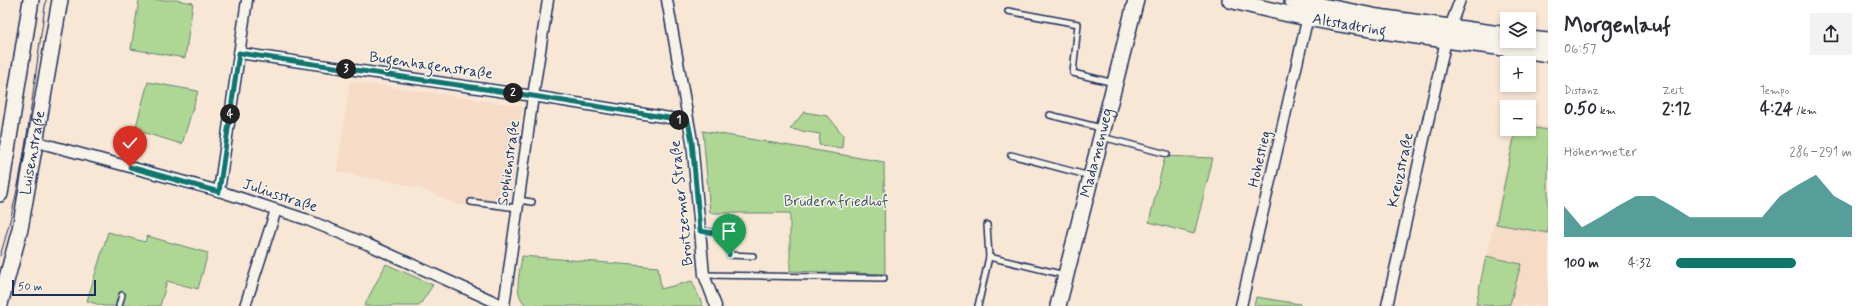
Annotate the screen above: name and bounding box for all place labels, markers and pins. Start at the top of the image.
pin: 3 [336,59,356,79]
pin: 2 [503,83,523,103]
pin: 4 [220,104,240,124]
pin: 1 [669,110,689,130]
pin [113,126,147,167]
pin [712,214,746,255]

